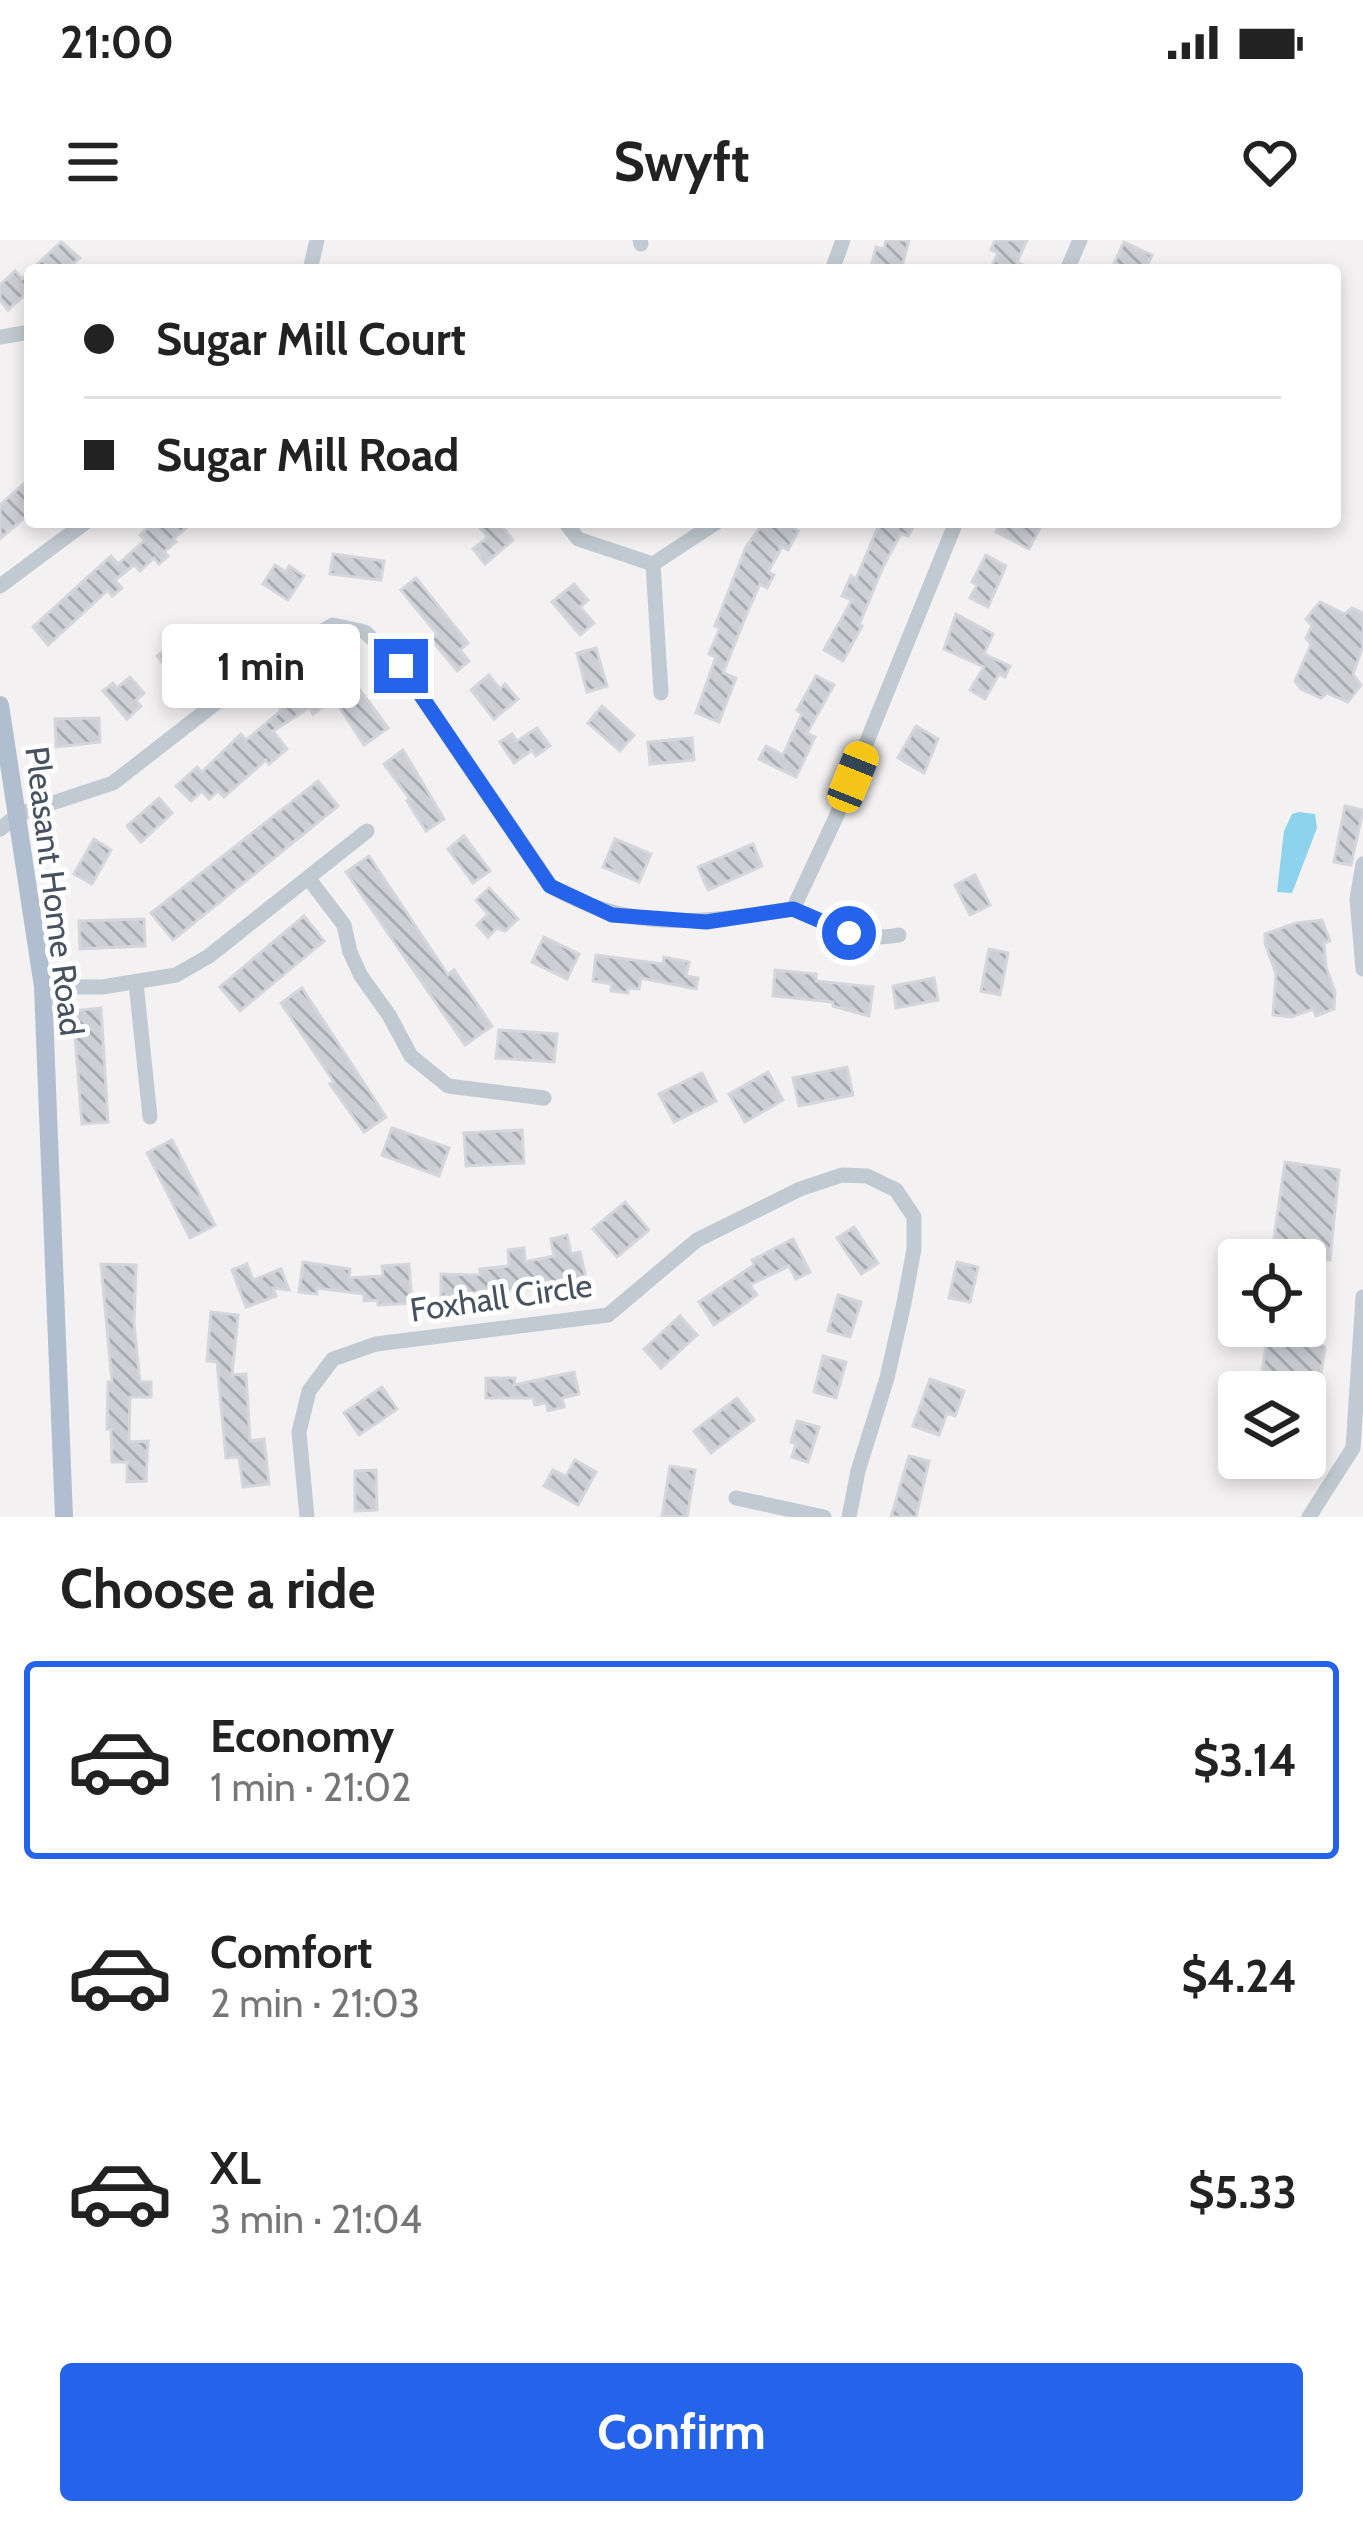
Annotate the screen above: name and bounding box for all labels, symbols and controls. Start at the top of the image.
text: 21:00 [60,15,174,69]
icon: menu [60,129,126,195]
text: Swyft [614,129,749,195]
icon: heart [1237,129,1303,195]
text: Sugar Mill Court [156,312,466,366]
text: Sugar Mill Road [156,428,459,482]
callout: 1 min [161,624,359,708]
route end [374,639,428,693]
text: 1 min [217,642,305,690]
car [823,737,883,817]
street label: Pleasant Home Road [17,744,93,1038]
route start [822,906,876,960]
map controls [1218,1239,1326,1479]
button: locate [1218,1239,1326,1347]
street label: Foxhall Circle [407,1264,595,1330]
button: layers [1218,1371,1326,1479]
text: Choose a ride [60,1556,375,1622]
icon: car [66,1706,174,1814]
text: Economy [210,1709,394,1763]
text: $3.14 [1193,1733,1297,1787]
text: 1 min · 21:02 [210,1763,412,1811]
icon: car [66,1922,174,2030]
text: Comfort [210,1925,373,1979]
text: $4.24 [1181,1949,1297,2003]
text: 2 min · 21:03 [210,1979,420,2027]
icon: car [66,2138,174,2246]
text: XL [210,2141,261,2195]
text: $5.33 [1188,2165,1297,2219]
text: 3 min · 21:04 [210,2195,422,2243]
button: Confirm [60,2363,1303,2501]

